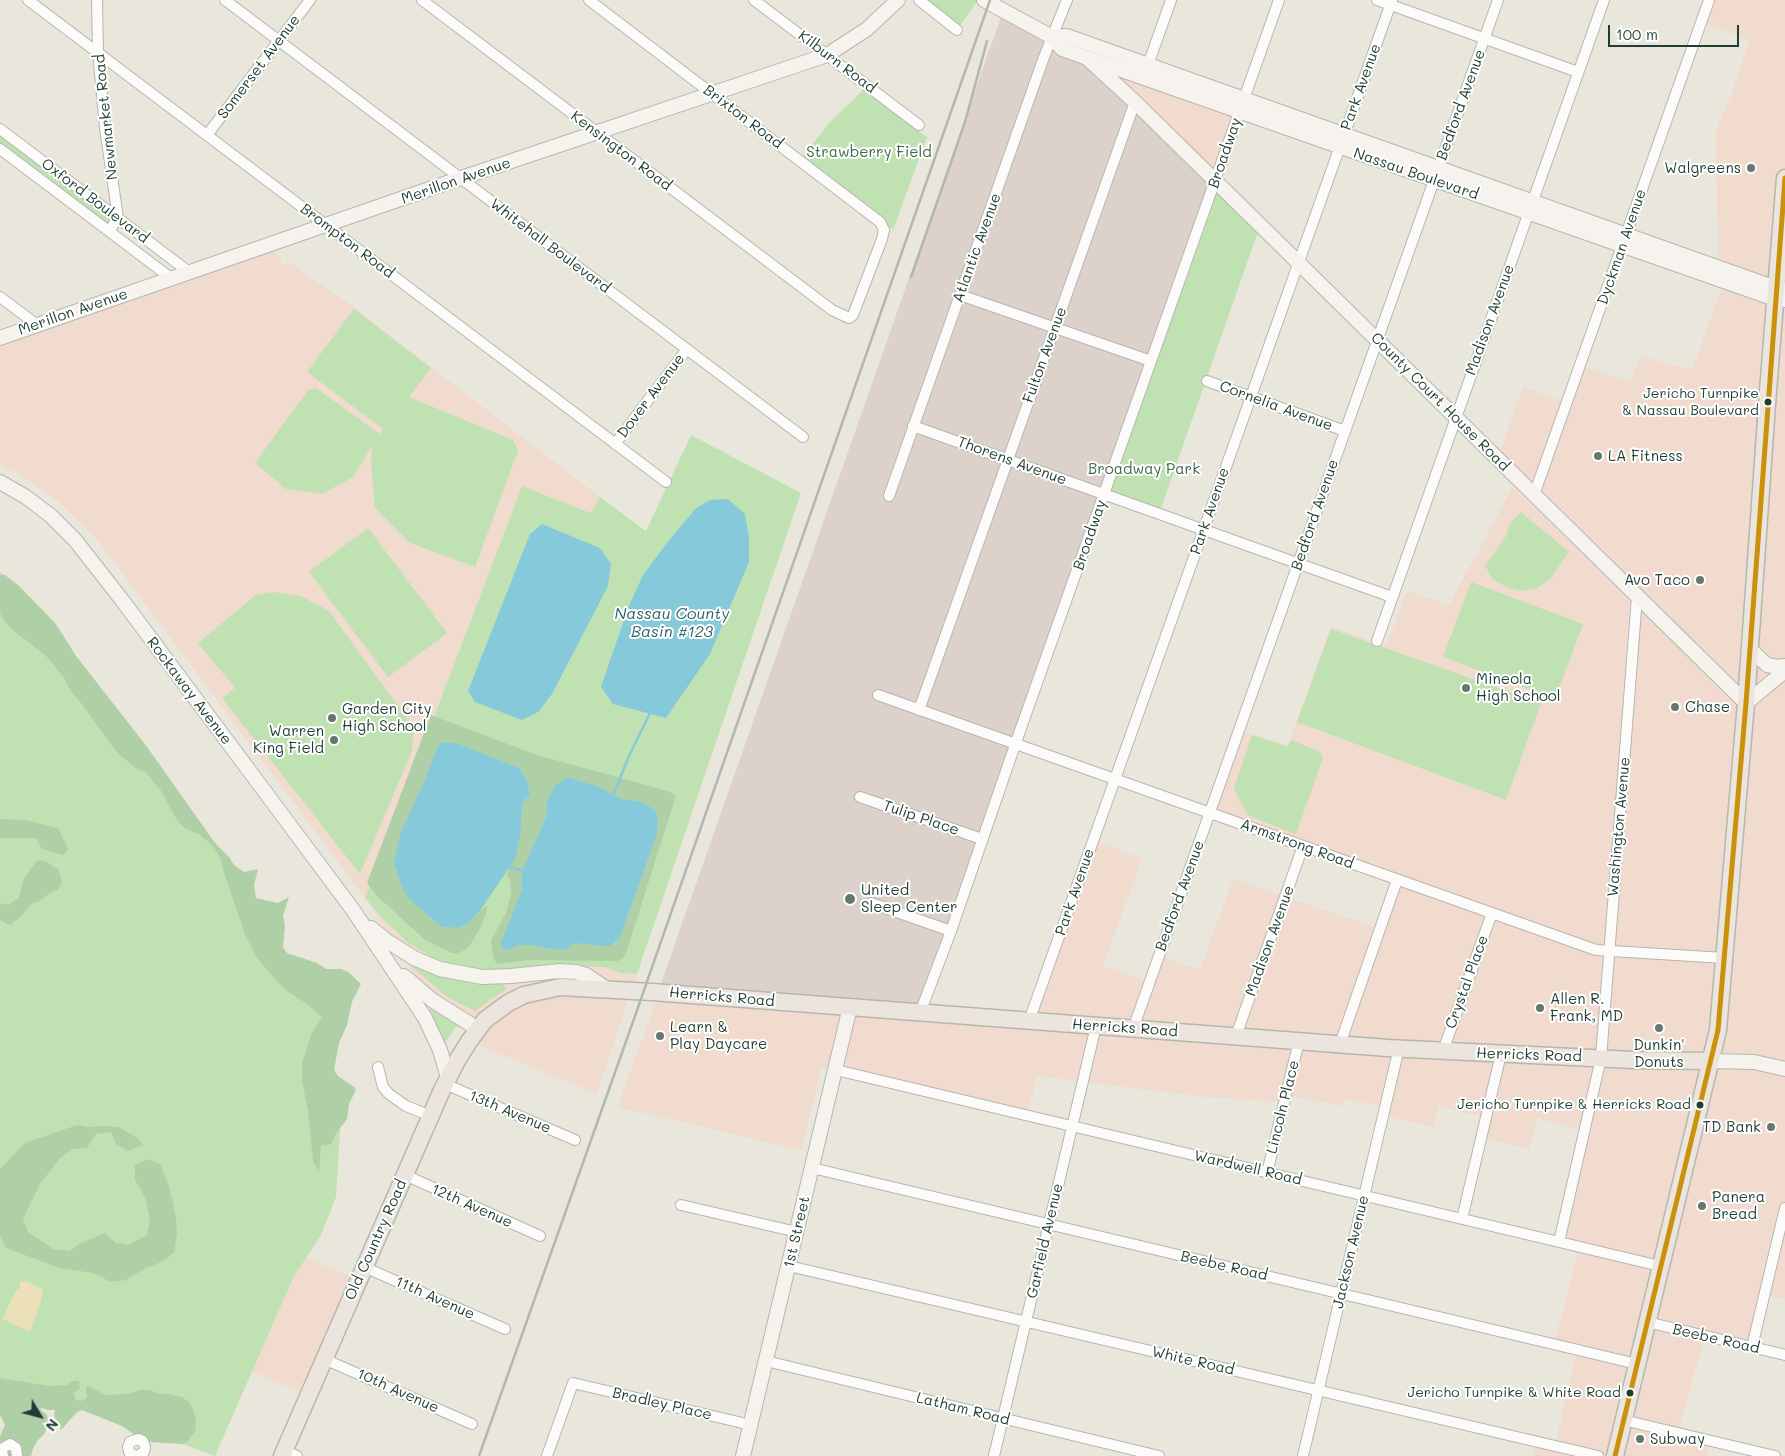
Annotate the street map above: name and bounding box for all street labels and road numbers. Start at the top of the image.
street label: Somerset Avenue [214,11,304,123]
street label: Kilburn Road [794,27,880,97]
street label: Park Avenue [1337,41,1385,133]
street label: Bedford Avenue [1433,47,1489,163]
street label: Newmarket Road [90,53,122,181]
street label: Brixton Road [700,81,786,153]
street label: Kensington Road [567,107,675,195]
street label: Broadway [1205,115,1245,191]
street label: Nassau Boulevard [1351,144,1481,204]
street label: Merillon Avenue [399,154,513,208]
street label: Oxford Boulevard [38,155,152,247]
street label: Dyckman Avenue [1594,187,1650,307]
street label: Atlantic Avenue [949,191,1005,305]
street label: Whitehall Boulevard [486,195,614,297]
street label: Brompton Road [296,200,398,282]
street label: Madison Avenue [1462,262,1518,378]
street label: Merillon Avenue [16,285,130,339]
street label: Fulton Avenue [1019,305,1071,405]
street label: County Court House Road [1367,329,1513,475]
street label: Dover Avenue [614,350,688,442]
street label: Cornelia Avenue [1217,377,1335,435]
street label: Thorens Avenue [955,433,1069,489]
street label: Bedford Avenue [1288,457,1342,573]
street label: Park Avenue [1187,465,1233,557]
street label: Broadway [1070,497,1110,573]
street label: Rockaway Avenue [143,634,235,748]
street label: Washington Avenue [1604,756,1634,898]
street label: Tulip Place [881,797,961,839]
street label: Armstrong Road [1238,815,1356,873]
street label: Bedford Avenue [1152,838,1208,954]
street label: Park Avenue [1052,846,1098,938]
street label: Madison Avenue [1242,883,1298,999]
street label: Crystal Place [1442,933,1492,1031]
street label: Herricks Road [668,983,776,1011]
street label: Herricks Road [1072,1015,1178,1041]
street label: Herricks Road [1476,1044,1582,1066]
street label: Lincoln Place [1263,1058,1303,1156]
street label: 13th Avenue [466,1087,554,1137]
street label: Wardwell Road [1192,1147,1304,1189]
street label: Old Country Road [341,1177,411,1303]
street label: 12th Avenue [429,1180,515,1232]
street label: Garfield Avenue [1023,1182,1067,1300]
street label: 1st Street [780,1194,814,1270]
street label: Jackson Avenue [1329,1194,1373,1310]
street label: Beebe Road [1179,1247,1269,1285]
street label: 11th Avenue [392,1272,478,1324]
street label: Beebe Road [1671,1320,1761,1358]
street label: White Road [1150,1343,1236,1379]
street label: 10th Avenue [354,1365,442,1417]
street label: Bradley Place [610,1384,714,1424]
street label: Latham Road [914,1389,1012,1429]

